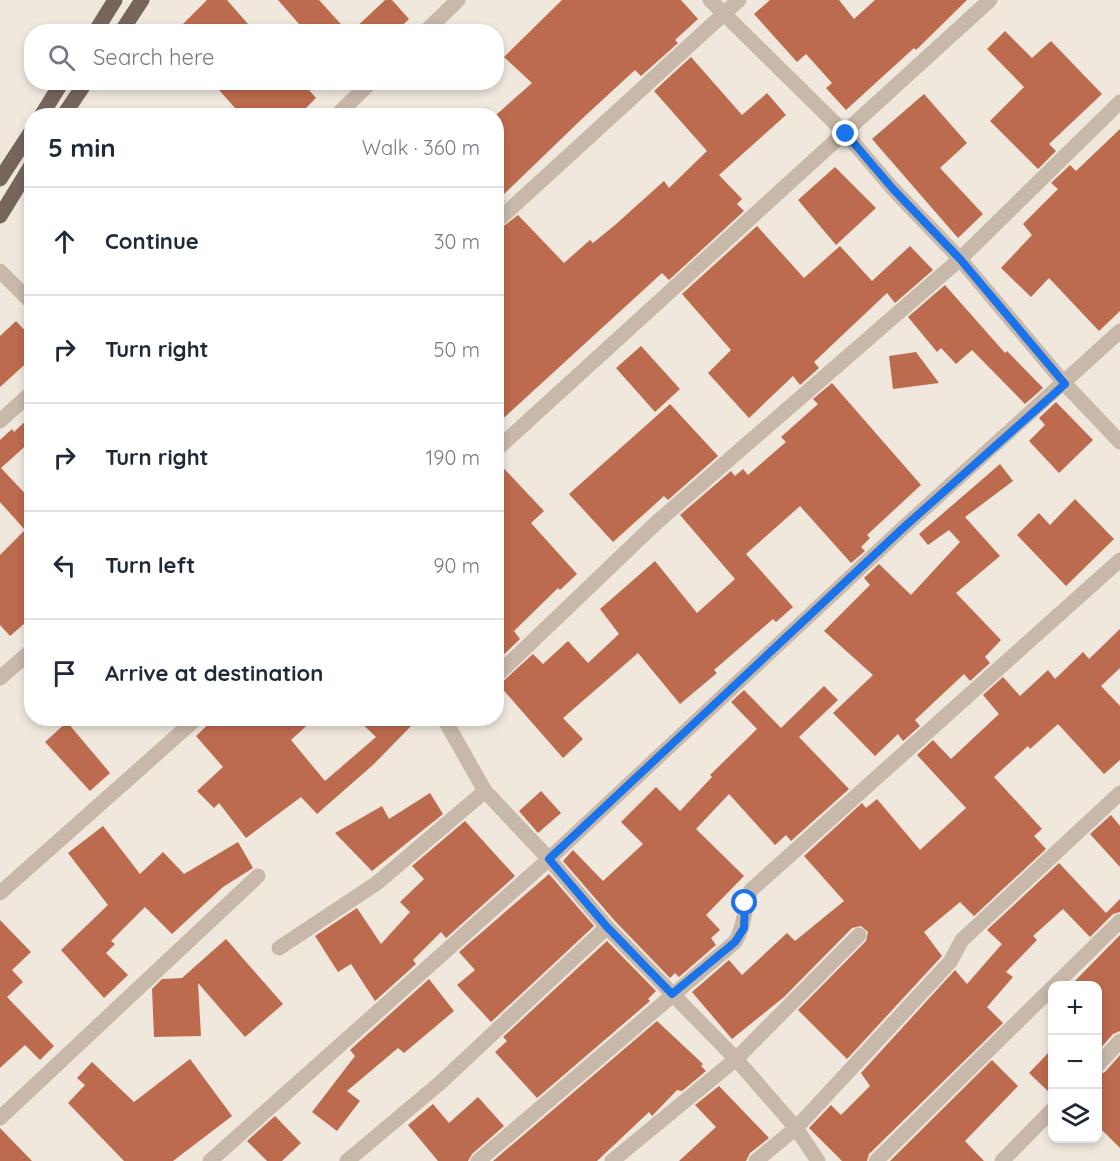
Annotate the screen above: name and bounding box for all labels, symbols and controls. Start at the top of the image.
search box [24,24,504,90]
icon: search [45,41,78,74]
text: Search here [93,43,214,71]
route end [832,120,858,146]
text: 5 min [48,131,116,164]
text: Walk · 360 m [362,135,480,160]
icon: ahead [48,225,81,258]
text: Continue [105,227,199,255]
text: 30 m [434,229,480,254]
icon: right [48,333,81,366]
text: Turn right [105,335,209,363]
text: 50 m [434,337,480,362]
icon: right [48,441,81,474]
text: Turn right [105,443,209,471]
text: 190 m [426,445,480,470]
icon: left [48,549,81,582]
text: Turn left [105,551,195,579]
text: 90 m [433,553,480,578]
icon: arrive [48,657,81,690]
text: Arrive at destination [105,659,323,687]
route start [731,889,757,915]
map controls [1048,981,1102,1143]
button: + [1048,981,1102,1035]
button: − [1048,1035,1102,1089]
button: layers [1048,1089,1102,1143]

